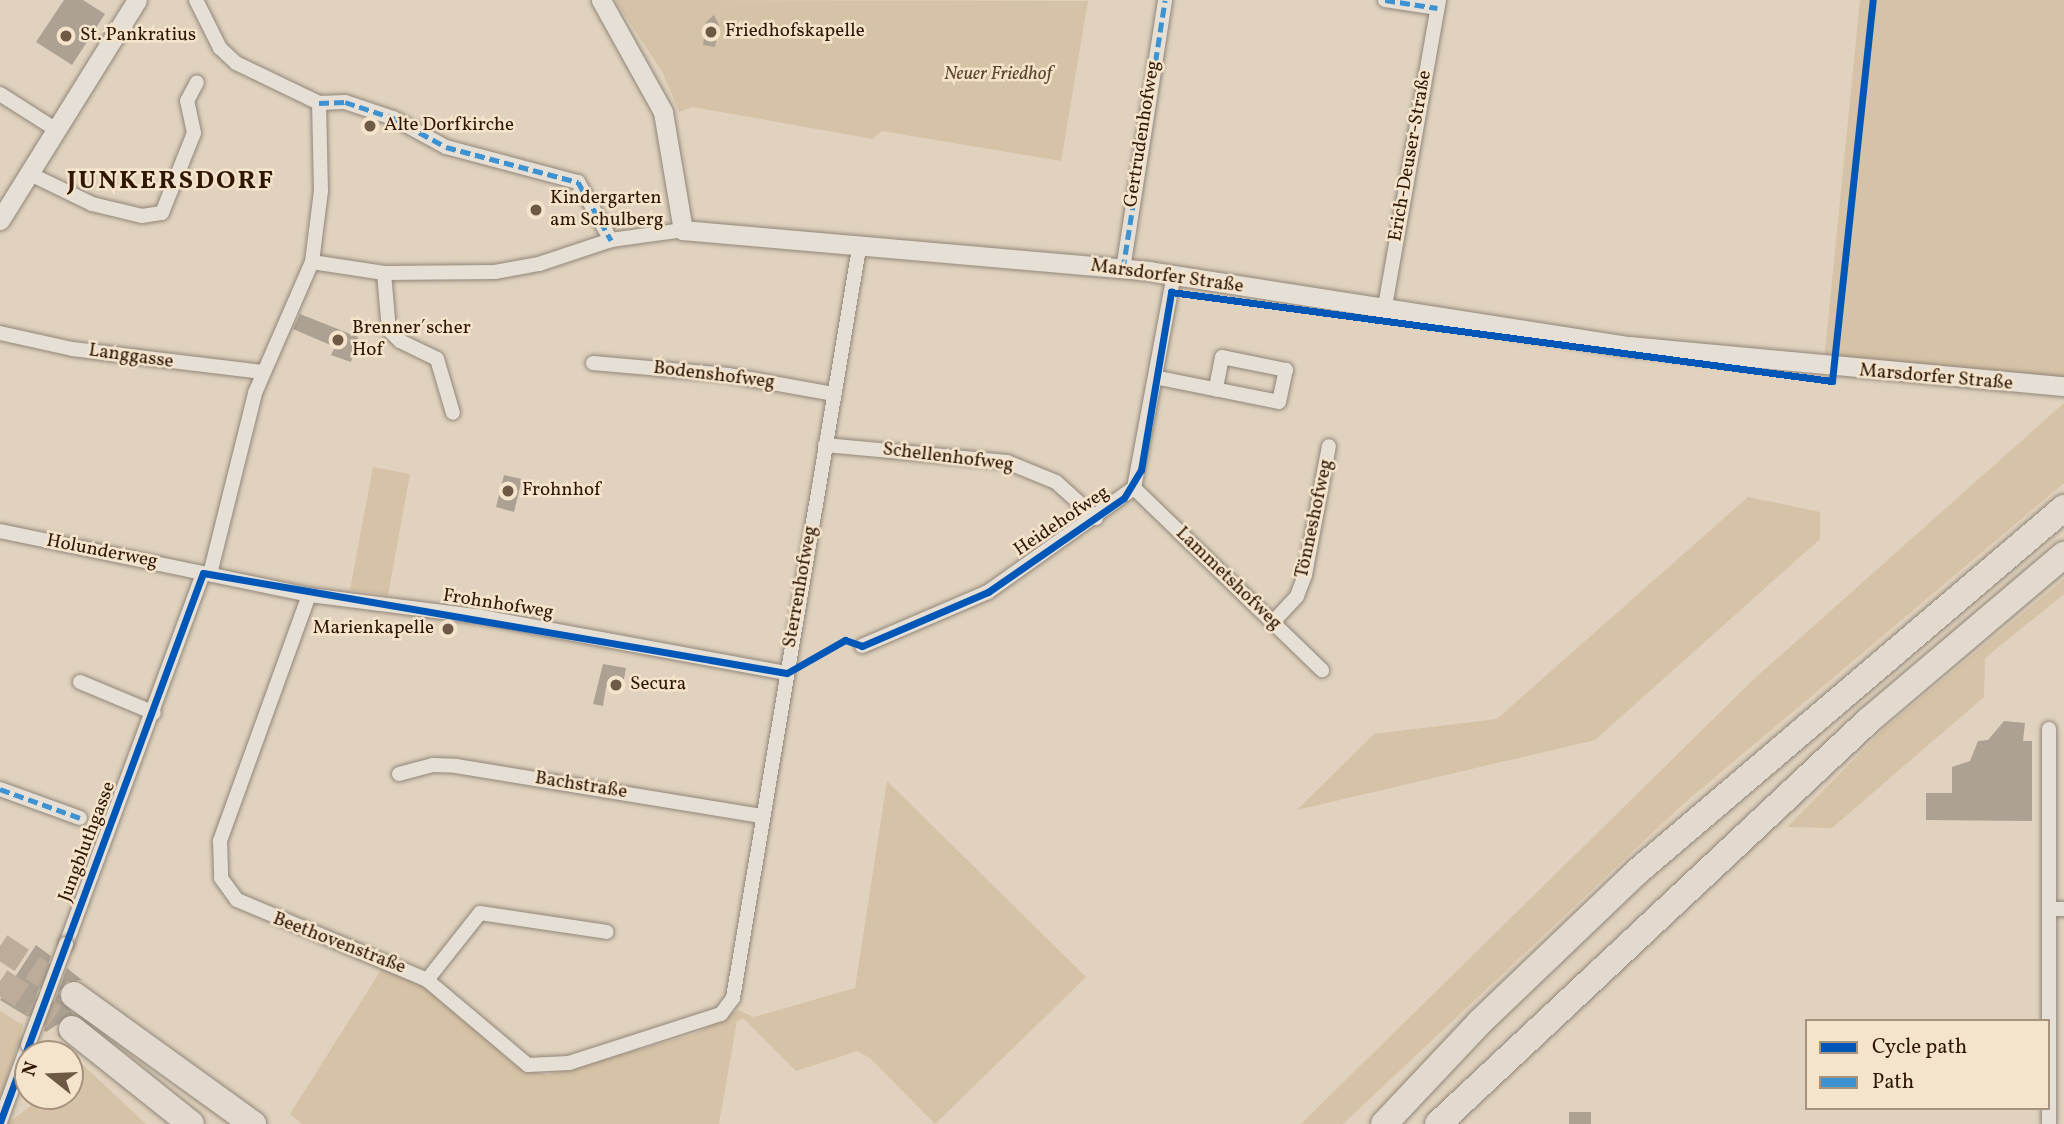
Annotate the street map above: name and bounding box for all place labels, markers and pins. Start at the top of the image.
place label: Friedhofskapelle [725,21,865,43]
marker: Friedhofskapelle [703,24,719,40]
place label: St. Pankratius [80,25,196,47]
marker: St. Pankratius [58,28,74,44]
place label: Alte Dorfkirche [384,115,514,137]
marker: Alte Dorfkirche [362,118,378,134]
place label: Kindergarten am Schulberg [550,188,663,232]
marker: Kindergarten am Schulberg [528,202,544,218]
place label: Brenner´scher Hof [352,318,471,362]
marker: Brenner´scher Hof [330,332,346,348]
place label: Frohnhof [522,480,601,502]
marker: Frohnhof [500,483,516,499]
place label: Marienkapelle [313,618,434,640]
marker: Marienkapelle [440,621,456,637]
place label: Secura [630,674,686,696]
marker: Secura [608,677,624,693]

